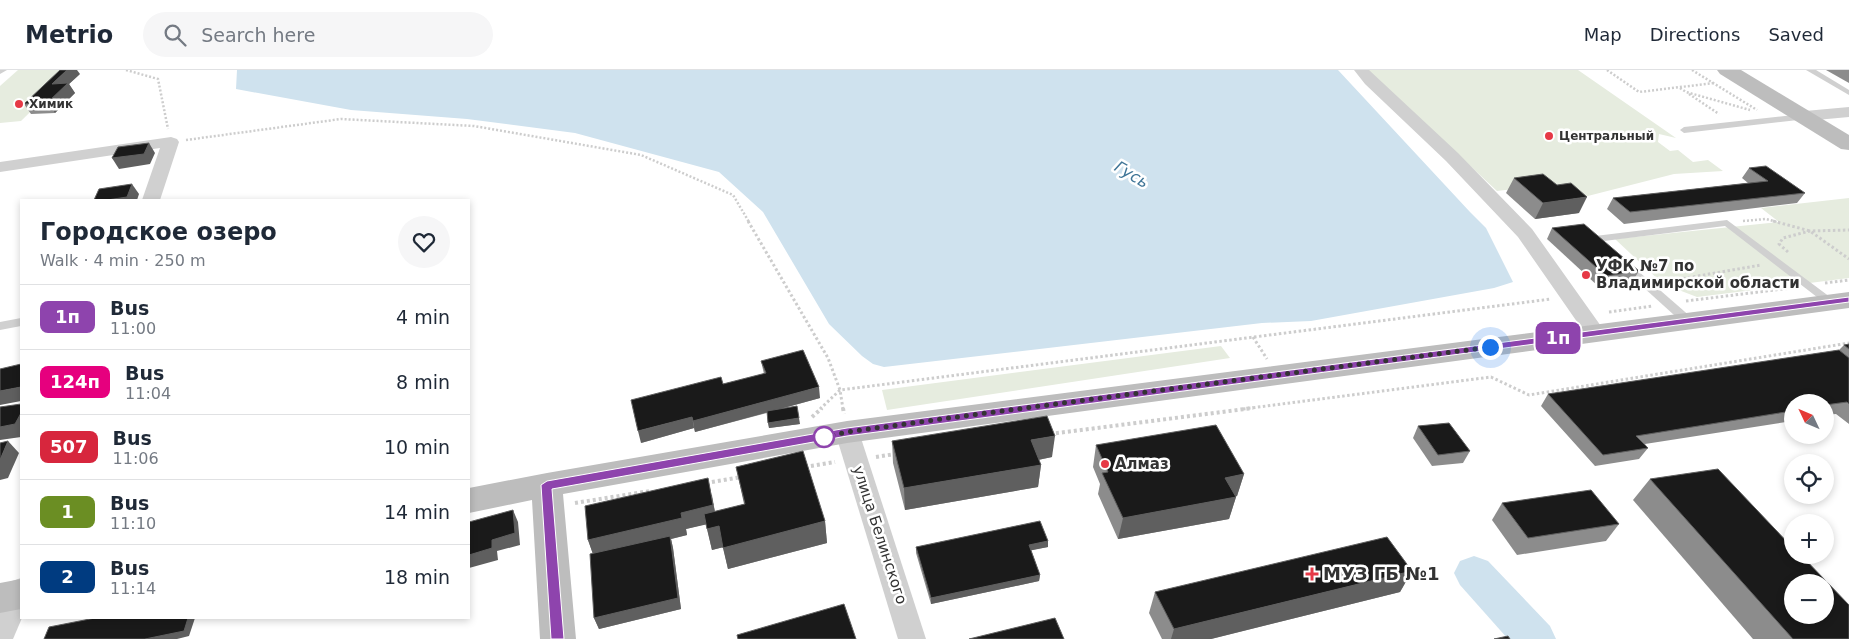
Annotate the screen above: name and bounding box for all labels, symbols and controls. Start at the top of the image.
search box [143,12,493,57]
text: Metrio [25,21,113,49]
icon: search [161,21,189,49]
text: Search here [201,24,315,46]
text: Map [1584,24,1622,45]
text: Directions [1650,24,1740,45]
text: Saved [1768,24,1824,45]
place label: Химик [29,97,73,111]
marker: Химик [13,98,25,110]
place label: Центральный [1559,129,1654,143]
marker: Центральный [1543,130,1555,142]
water label: Гусь [1111,157,1152,192]
button: heart [398,216,450,268]
text: Городское озеро [40,218,277,246]
text: Walk · 4 min · 250 m [40,251,205,270]
place label: УФК №7 по Владимирской области [1596,257,1800,292]
marker: УФК №7 по Владимирской области [1580,269,1592,281]
text: Bus [110,297,149,319]
text: 1п [55,306,80,327]
text: 4 min [396,306,450,328]
text: 11:00 [110,319,156,338]
line badge: 1п [1536,322,1580,354]
text: 1п [1546,327,1570,348]
your location [1478,335,1503,360]
text: Bus [125,362,164,384]
text: 124п [50,371,100,392]
text: 8 min [396,371,450,393]
text: 11:04 [125,384,171,403]
north arrow [1784,394,1834,444]
map controls [1784,394,1834,624]
unlabelled marker [813,426,835,448]
text: Bus [113,427,152,449]
text: 507 [50,436,88,457]
text: 10 min [384,436,450,458]
text: 11:06 [113,449,159,468]
button: locate [1784,454,1834,504]
place label: Алмаз [1115,455,1169,473]
marker: Алмаз [1099,458,1111,470]
street label: улица Белинского [849,463,911,607]
text: Bus [110,492,149,514]
text: 1 [61,501,74,522]
text: 14 min [384,501,450,523]
text: 11:10 [110,514,156,533]
button: + [1784,514,1834,564]
text: Bus [110,557,149,579]
place label: МУЗ ГБ №1 [1323,563,1439,584]
text: 2 [61,566,74,587]
text: 18 min [384,566,450,588]
marker: МУЗ ГБ №1 [1305,567,1319,581]
button: − [1784,574,1834,624]
text: 11:14 [110,579,156,598]

